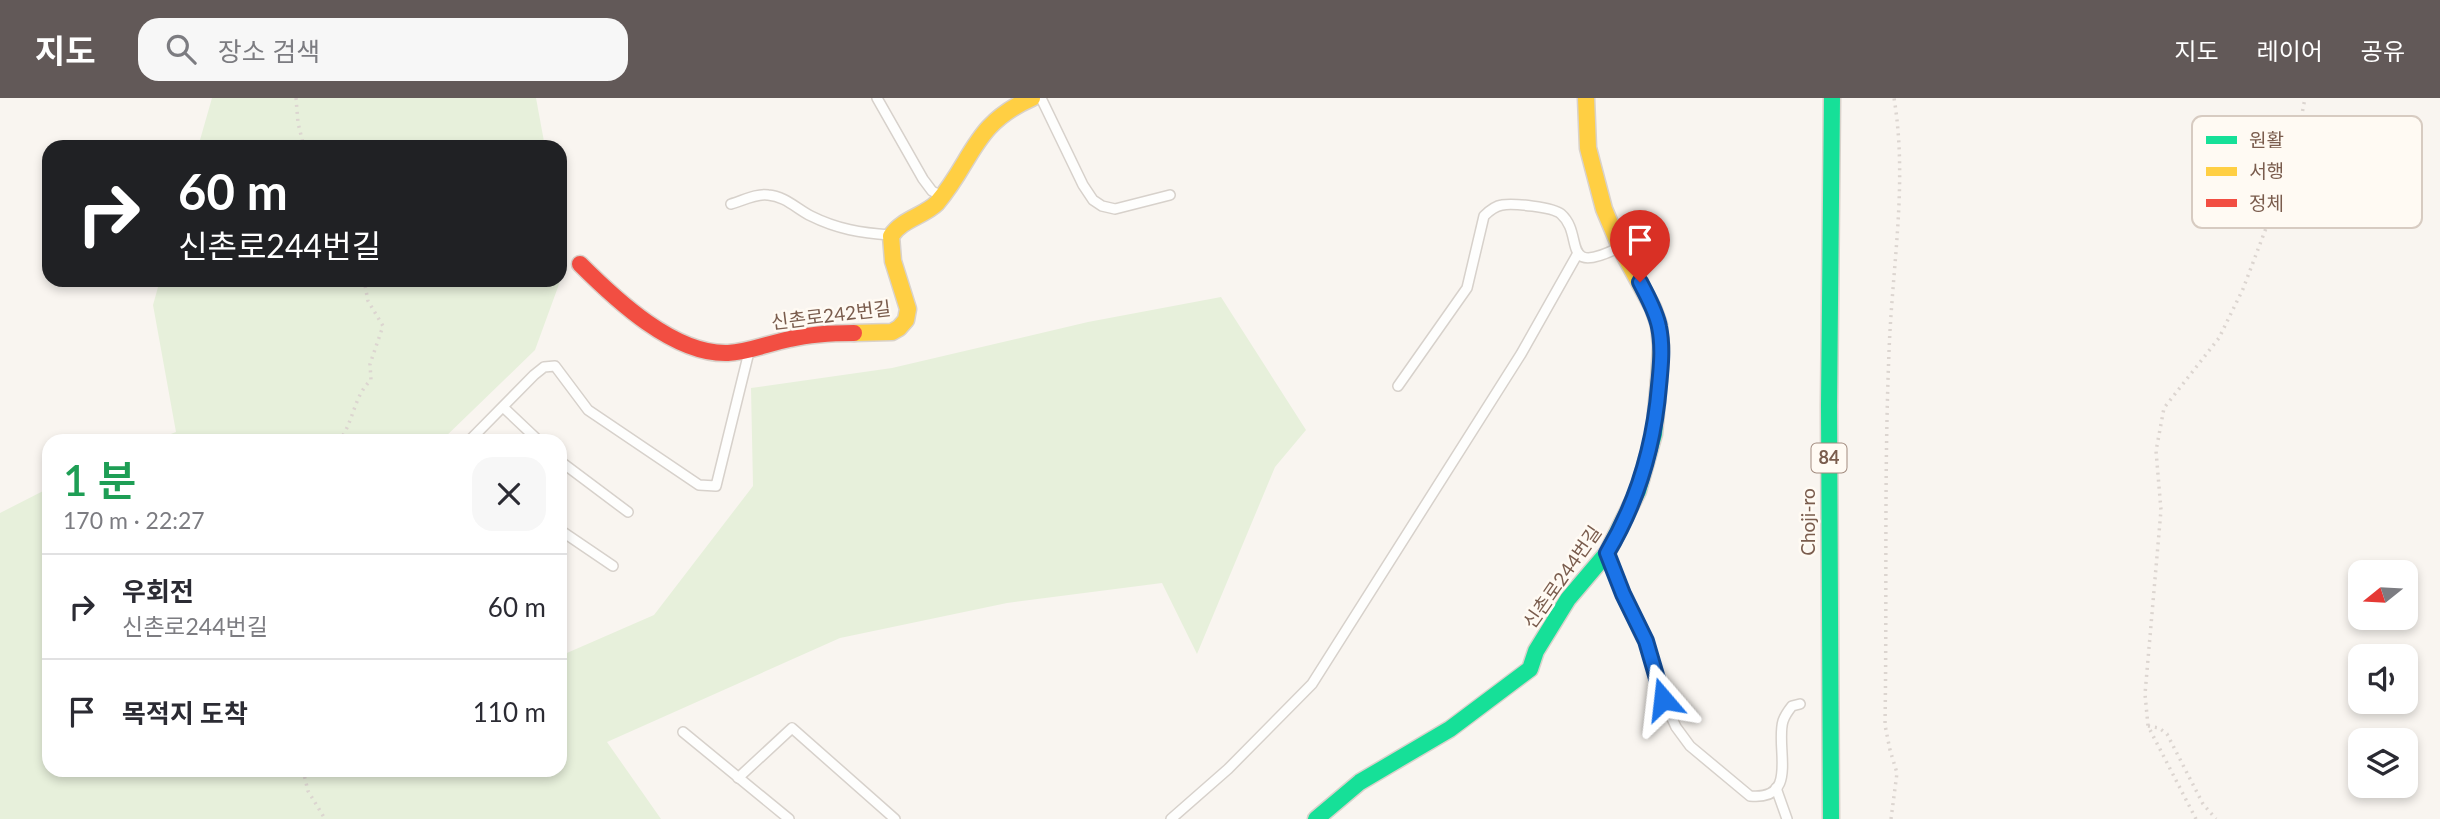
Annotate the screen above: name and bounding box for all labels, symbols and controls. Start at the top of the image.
search box [138,18,628,81]
text: 지도 [35,30,96,70]
icon: search [162,30,200,68]
text: 장소 검색 [218,35,320,67]
text: 지도 [2174,36,2219,65]
text: 레이어 [2257,36,2323,65]
text: 공유 [2361,36,2405,65]
legend [2192,116,2422,228]
text: 원활 [2249,128,2284,151]
text: 서행 [2249,159,2284,182]
text: 60 m [178,162,288,220]
icon: right [63,168,154,259]
text: 정체 [2249,191,2284,214]
pin [1610,210,1670,282]
icon: arrive [1621,221,1659,259]
text: 신촌로244번길 [178,226,381,265]
street label: 신촌로242번길 [770,296,892,333]
road number: 84 [1812,444,1846,472]
text: 1 분 [63,455,136,505]
button: close [472,457,546,531]
street label: Choji-ro [1796,488,1819,556]
text: 170 m · 22:27 [63,506,205,534]
street label: 신촌로244번길 [1518,521,1606,633]
north arrow [2348,560,2418,630]
map controls [2348,560,2418,798]
text: 우회전 [122,575,194,607]
icon: right [63,588,101,626]
text: 60 m [488,591,546,623]
text: 신촌로244번길 [122,612,268,640]
button: sound [2348,644,2418,714]
position arrow [1626,662,1700,736]
icon: arrive [63,693,101,731]
text: 110 m [473,696,546,728]
text: 목적지 도착 [122,697,248,729]
button: layers [2348,728,2418,798]

